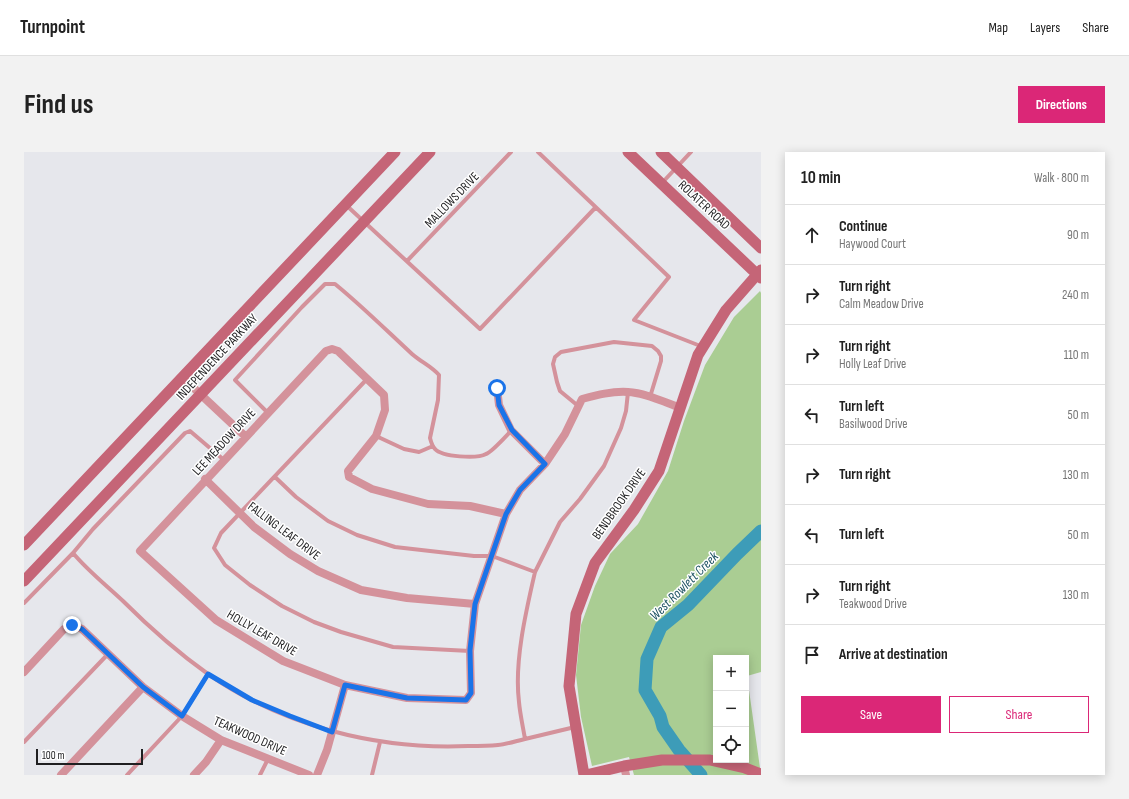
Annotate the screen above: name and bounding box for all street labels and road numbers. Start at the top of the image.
street label: MALLOWS DRIVE [421,169,483,231]
street label: ROLATER ROAD [675,177,733,233]
street label: INDEPENDENCE PARKWAY [173,310,261,403]
street label: LEE MEADOW DRIVE [189,405,259,479]
street label: BENDBROOK DRIVE [589,465,649,543]
street label: FALLING LEAF DRIVE [244,498,324,564]
street label: HOLLY LEAF DRIVE [224,606,300,660]
street label: TEAKWOOD DRIVE [211,713,289,759]

